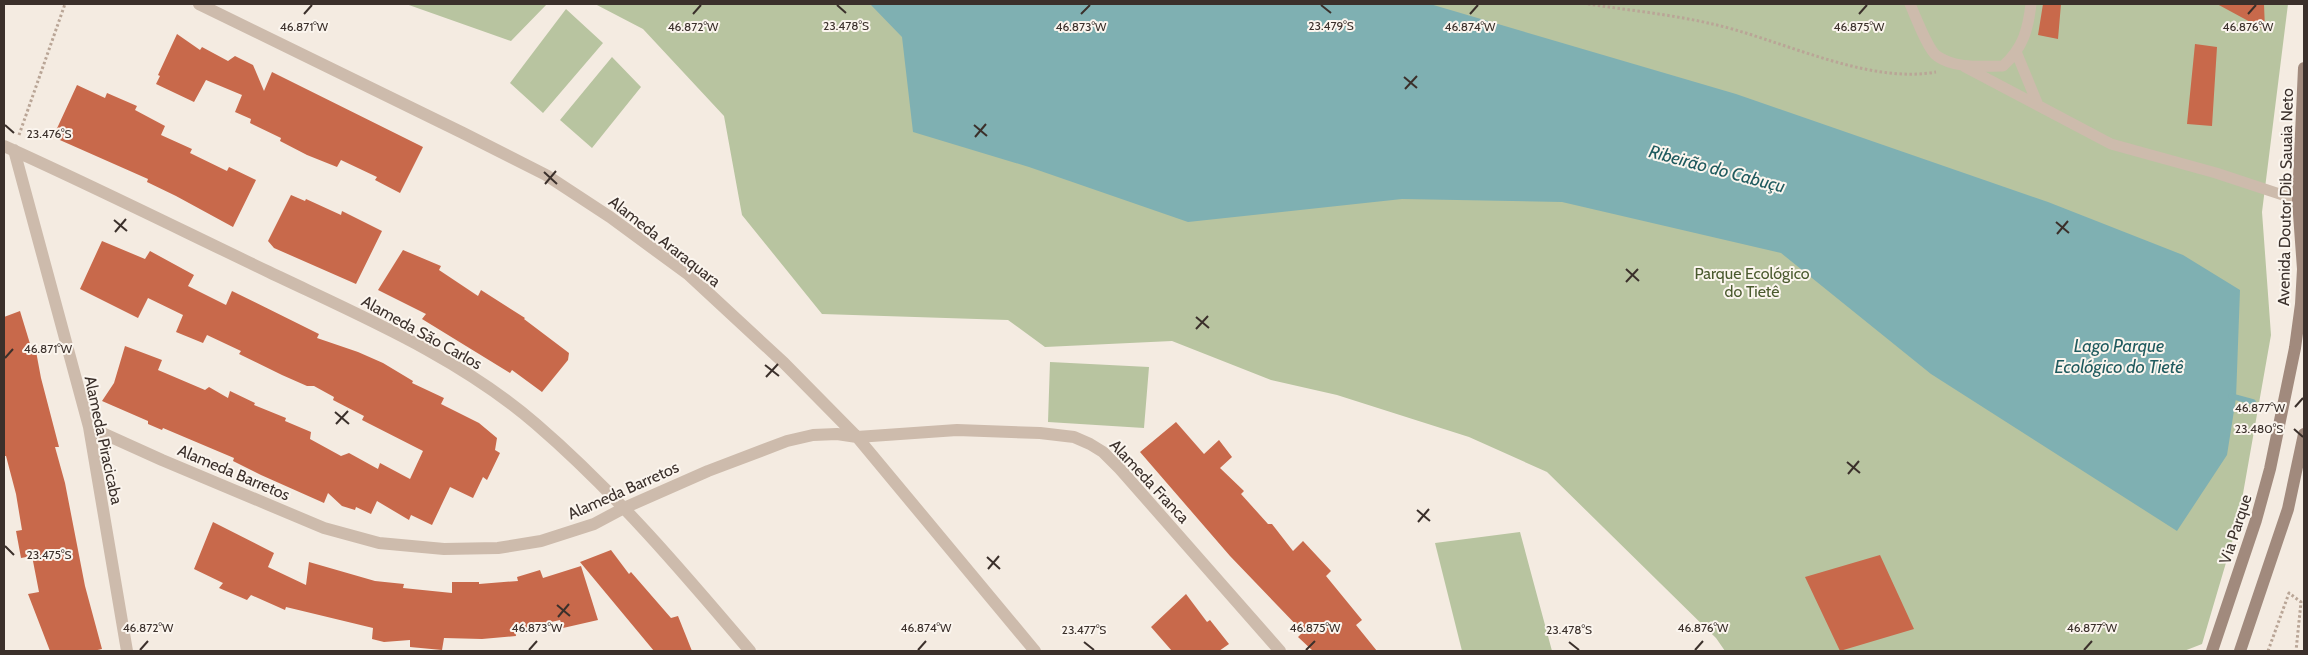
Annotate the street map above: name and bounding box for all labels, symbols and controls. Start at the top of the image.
text: 23.478°S [823,18,869,33]
text: 23.479°S [1308,18,1354,33]
text: 46.871°W [280,19,329,34]
text: 46.872°W [668,19,719,34]
text: 46.873°W [1056,19,1107,34]
text: 46.874°W [1445,19,1496,34]
text: 46.875°W [1834,19,1885,34]
text: 46.876°W [2223,19,2274,34]
street label: Avenida Doutor Dib Sauaia Neto [2274,88,2297,306]
text: 23.476°S [26,126,72,141]
water label: Ribeirão do Cabuçu [1646,140,1788,198]
street label: Alameda Araraquara [605,192,724,291]
park label: Parque Ecológico do Tietê [1694,264,1810,301]
street label: Alameda São Carlos [358,291,486,374]
water label: Lago Parque Ecológico do Tietê [2055,335,2184,378]
text: 46.871°W [24,341,73,356]
street label: Alameda Piracicaba [81,374,126,506]
text: 46.877°W [2235,400,2286,415]
text: 23.480°S [2235,421,2283,436]
street label: Alameda Franca [1106,435,1194,527]
street label: Alameda Barretos [175,440,293,505]
street label: Alameda Barretos [565,457,682,523]
street label: Via Parque [2215,492,2256,566]
text: 23.475°S [26,547,72,562]
text: 46.872°W [123,620,174,635]
text: 46.873°W [512,620,563,635]
text: 46.874°W [901,620,952,635]
text: 46.875°W [1290,620,1341,635]
text: 46.876°W [1678,620,1729,635]
text: 46.877°W [2067,620,2118,635]
text: 23.477°S [1062,622,1106,637]
text: 23.478°S [1546,622,1592,637]

